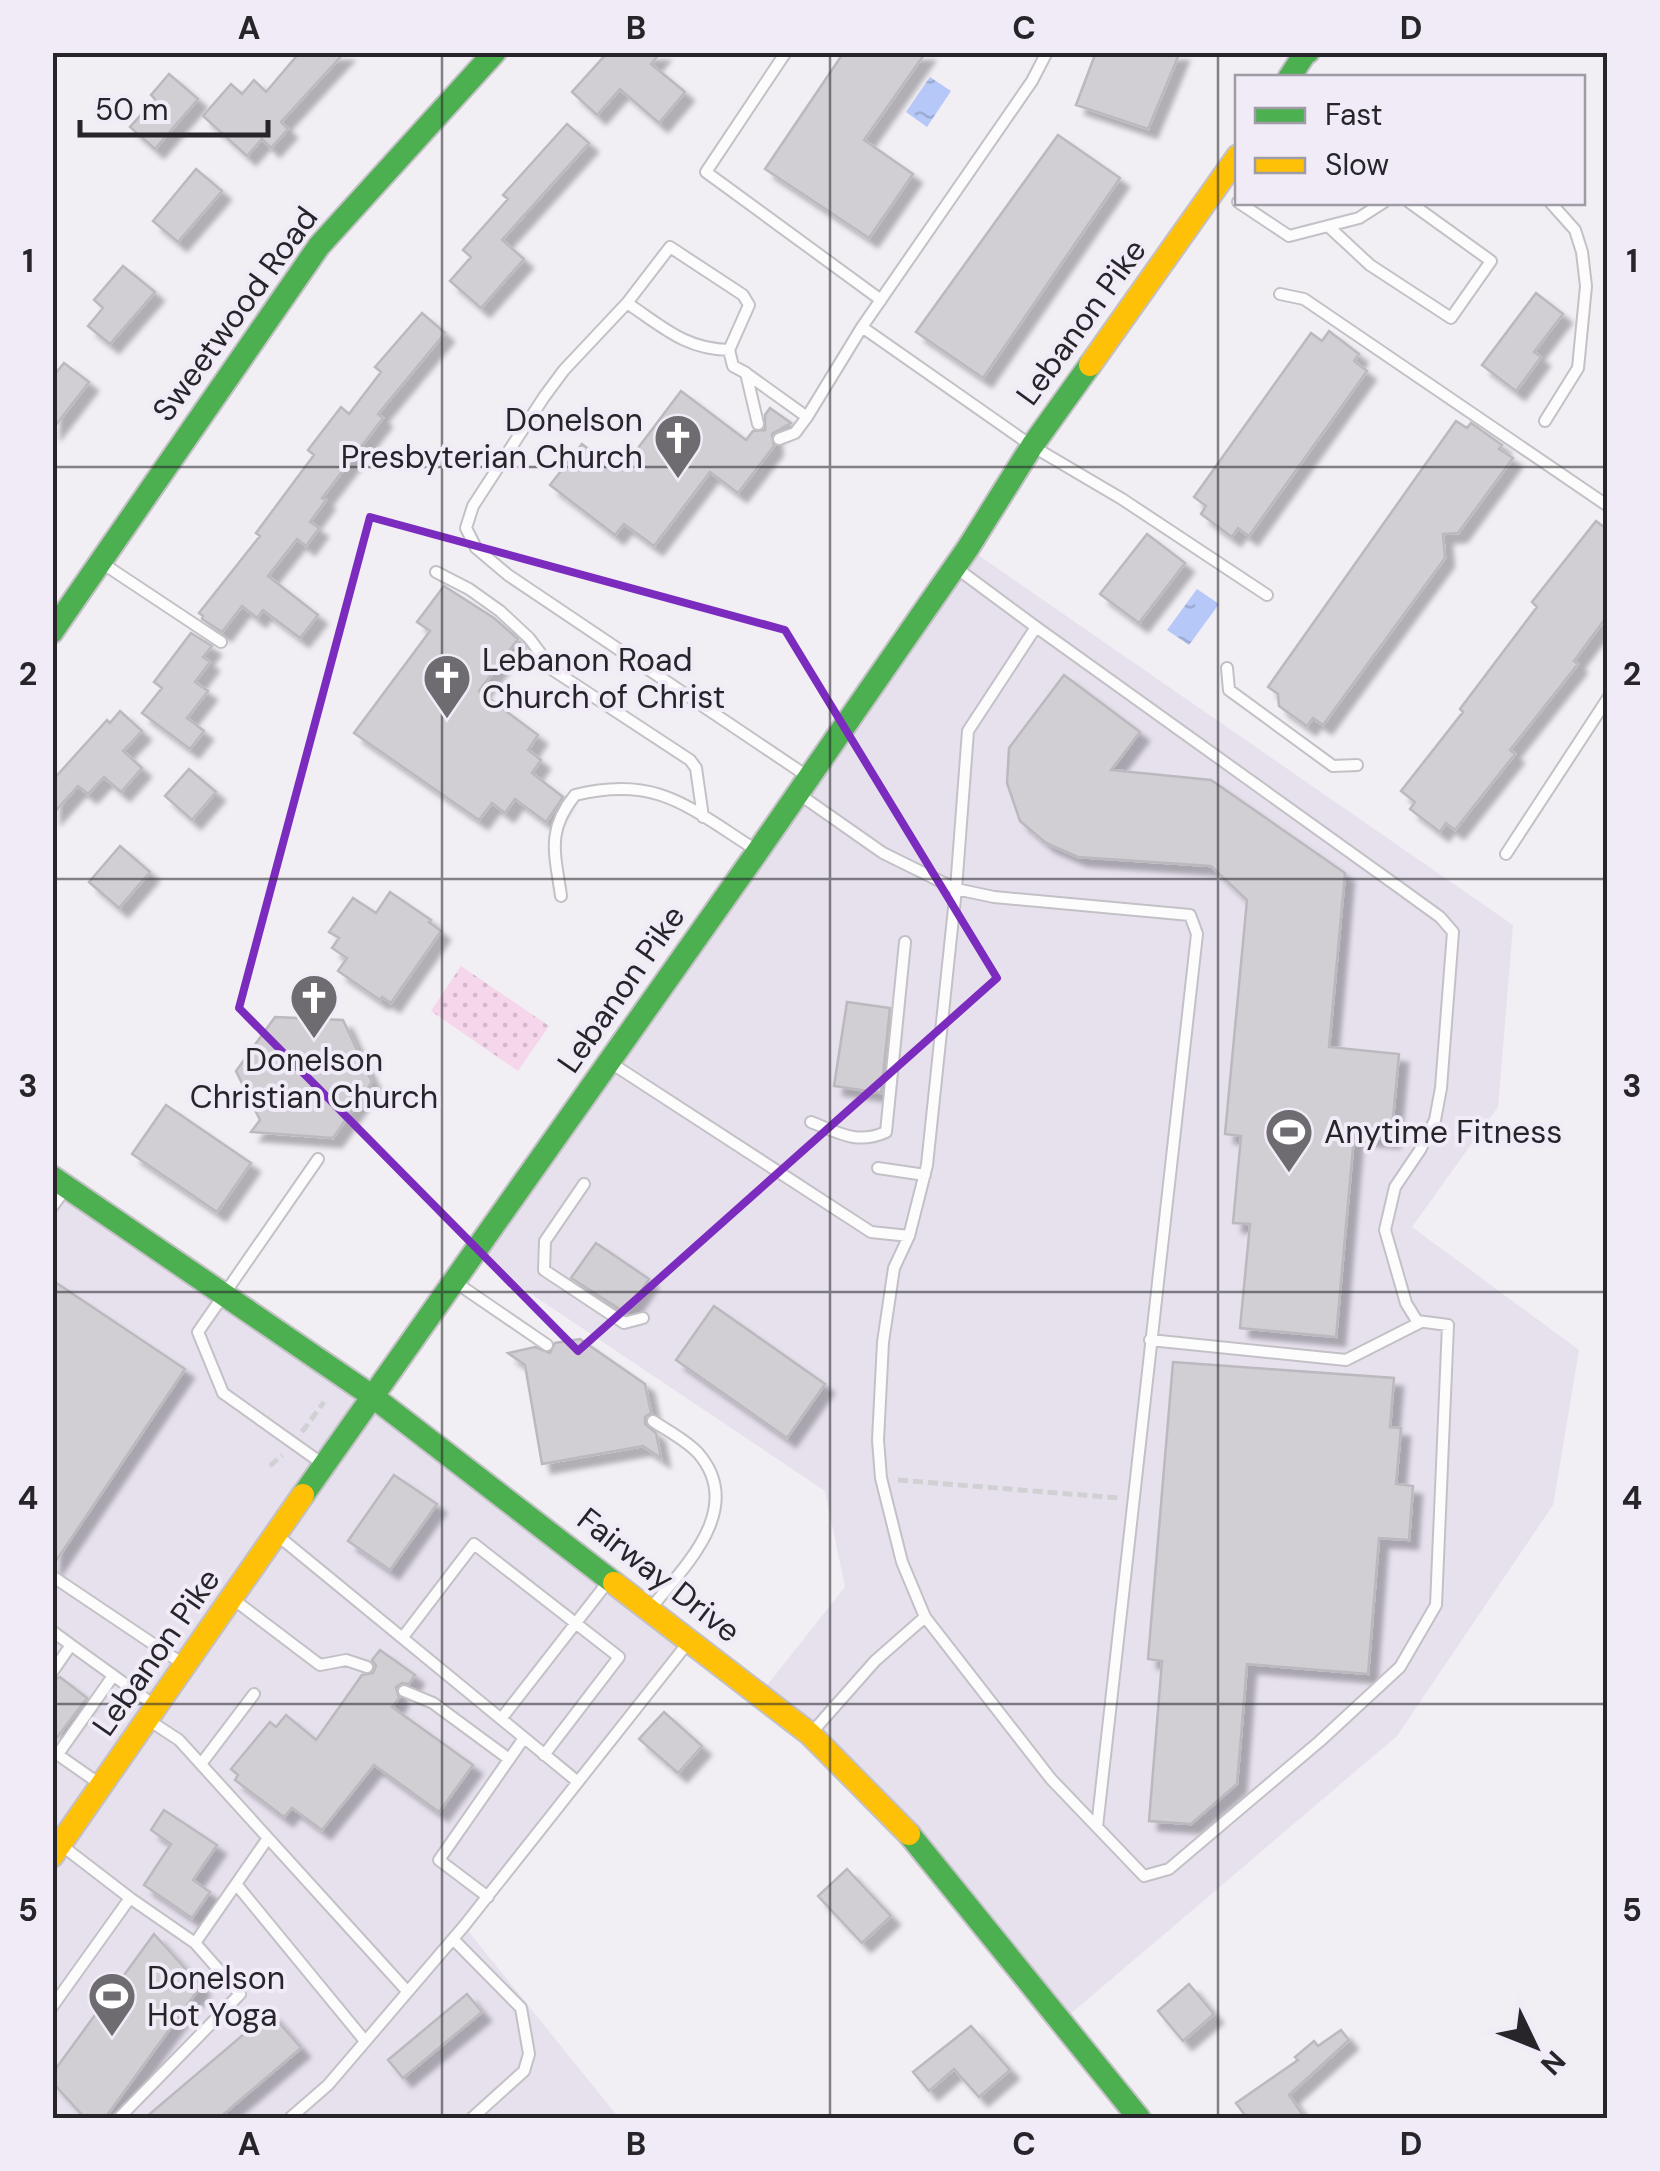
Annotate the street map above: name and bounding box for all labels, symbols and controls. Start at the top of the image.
text: A [238,7,260,49]
text: B [626,7,646,49]
text: C [1012,7,1036,49]
text: D [1400,7,1422,49]
scale bar [80,75,268,137]
legend [1235,75,1585,205]
text: 50 m [95,90,169,129]
text: Fast [1325,95,1383,134]
text: Slow [1325,145,1389,184]
street label: Sweetwood Road [143,198,327,430]
street label: Lebanon Pike [1007,231,1155,413]
text: 1 [22,240,34,282]
text: 1 [1626,240,1638,282]
place label: Donelson Presbyterian Church [341,399,643,478]
church icon: Donelson Presbyterian Church [652,412,704,480]
place label: Lebanon Road Church of Christ [482,639,725,718]
church icon: Lebanon Road Church of Christ [421,652,473,720]
text: 2 [19,653,37,695]
text: 2 [1623,653,1641,695]
street label: Lebanon Pike [548,897,694,1081]
church icon: Donelson Christian Church [288,972,340,1040]
place label: Donelson Christian Church [190,1039,438,1118]
text: 3 [18,1065,38,1107]
text: 3 [1622,1065,1642,1107]
sports icon: Anytime Fitness [1263,1106,1315,1174]
place label: Anytime Fitness [1324,1111,1562,1153]
text: 4 [18,1477,38,1519]
text: 4 [1622,1477,1642,1519]
street label: Fairway Drive [569,1498,749,1652]
street label: Lebanon Pike [83,1560,229,1744]
text: 5 [18,1889,38,1931]
text: 5 [1622,1889,1642,1931]
place label: Donelson Hot Yoga [147,1957,285,2036]
sports icon: Donelson Hot Yoga [86,1970,138,2038]
north arrow [1485,1996,1585,2096]
text: N [1532,2043,1573,2083]
text: A [238,2123,260,2165]
text: B [626,2123,646,2165]
text: C [1012,2123,1036,2165]
text: D [1400,2123,1422,2165]

